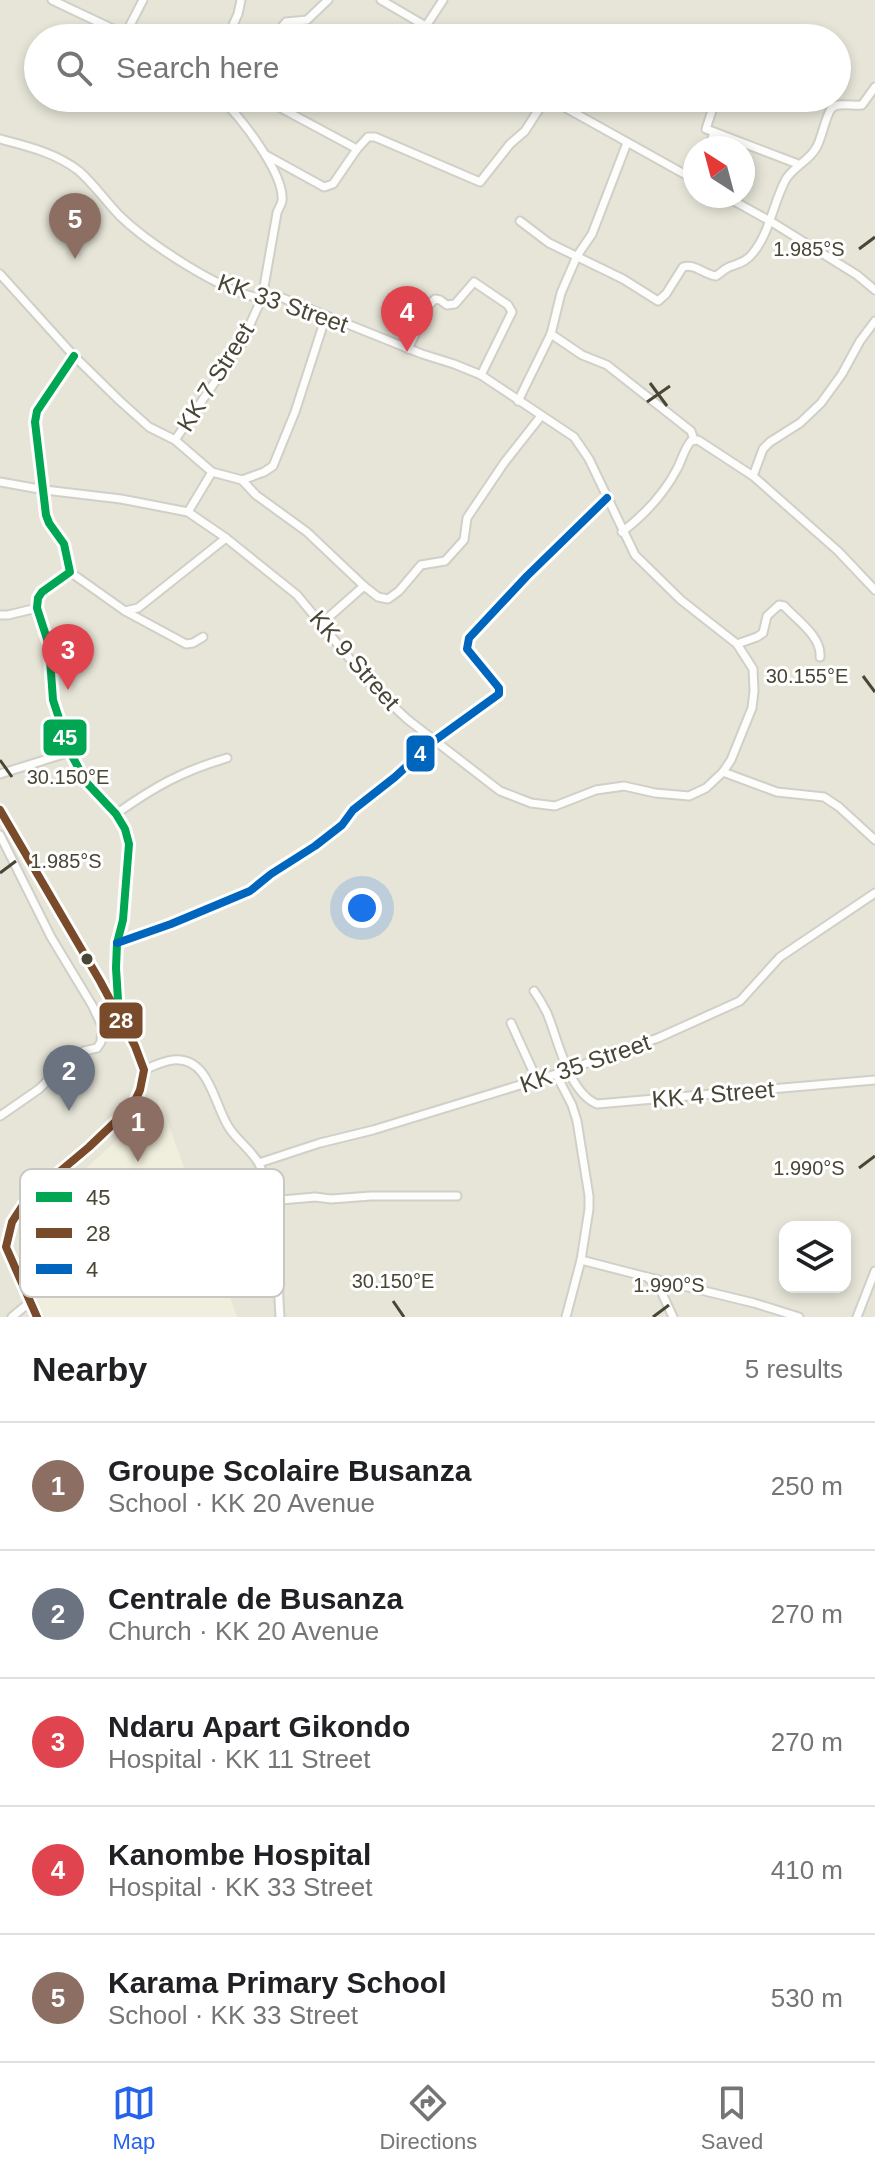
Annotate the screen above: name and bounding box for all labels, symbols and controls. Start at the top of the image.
search box [24,24,851,112]
icon: search [52,46,96,90]
text: Search here [116,51,279,84]
north arrow [683,136,755,208]
pin: 5 [49,193,101,259]
text: 1.985°S [773,238,845,260]
street label: KK 33 Street [214,268,352,338]
pin: 4 [381,286,433,352]
street label: KK 7 Street [171,318,259,436]
street label: KK 9 Street [305,605,406,715]
pin: 3 [42,624,94,690]
text: 30.155°E [766,665,848,687]
line badge: 45 [42,718,88,757]
text: 45 [53,725,77,750]
line badge: 4 [405,734,436,773]
text: 4 [414,741,427,766]
text: 30.150°E [27,766,109,788]
text: 1.985°S [30,850,102,872]
your location [342,888,382,928]
unlabelled marker [79,951,95,967]
line badge: 28 [98,1001,144,1040]
text: 28 [109,1008,133,1033]
street label: KK 35 Street [516,1028,654,1098]
pin: 2 [43,1045,95,1111]
street label: KK 4 Street [651,1075,776,1113]
pin: 1 [112,1096,164,1162]
text: 1.990°S [773,1157,845,1179]
legend [20,1169,284,1297]
text: 45 [86,1185,110,1210]
text: 28 [86,1221,110,1246]
map controls [779,1221,851,1293]
button: layers [779,1221,851,1293]
text: 4 [86,1257,98,1282]
text: 30.150°E [352,1270,434,1292]
text: 1.990°S [633,1274,705,1296]
text: Nearby [32,1350,147,1388]
text: 5 results [745,1354,843,1384]
text: Groupe Scolaire Busanza [108,1454,471,1487]
text: 1 [51,1471,65,1501]
text: 250 m [771,1471,843,1501]
text: School · KK 20 Avenue [108,1488,375,1518]
text: Centrale de Busanza [108,1582,403,1615]
text: 2 [51,1599,65,1629]
text: 270 m [771,1599,843,1629]
text: Church · KK 20 Avenue [108,1616,379,1646]
text: Ndaru Apart Gikondo [108,1710,410,1743]
text: 3 [51,1727,65,1757]
text: 270 m [771,1727,843,1757]
text: Hospital · KK 11 Street [108,1744,371,1774]
text: Kanombe Hospital [108,1838,371,1871]
text: 4 [51,1855,65,1885]
text: 410 m [771,1855,843,1885]
text: Hospital · KK 33 Street [108,1872,372,1902]
text: Karama Primary School [108,1966,446,1999]
text: 5 [51,1983,65,2013]
text: 530 m [771,1983,843,2013]
text: School · KK 33 Street [108,2000,358,2030]
tab: Map [112,2081,156,2155]
tab: Directions [379,2081,477,2155]
tab: Saved [701,2081,763,2155]

